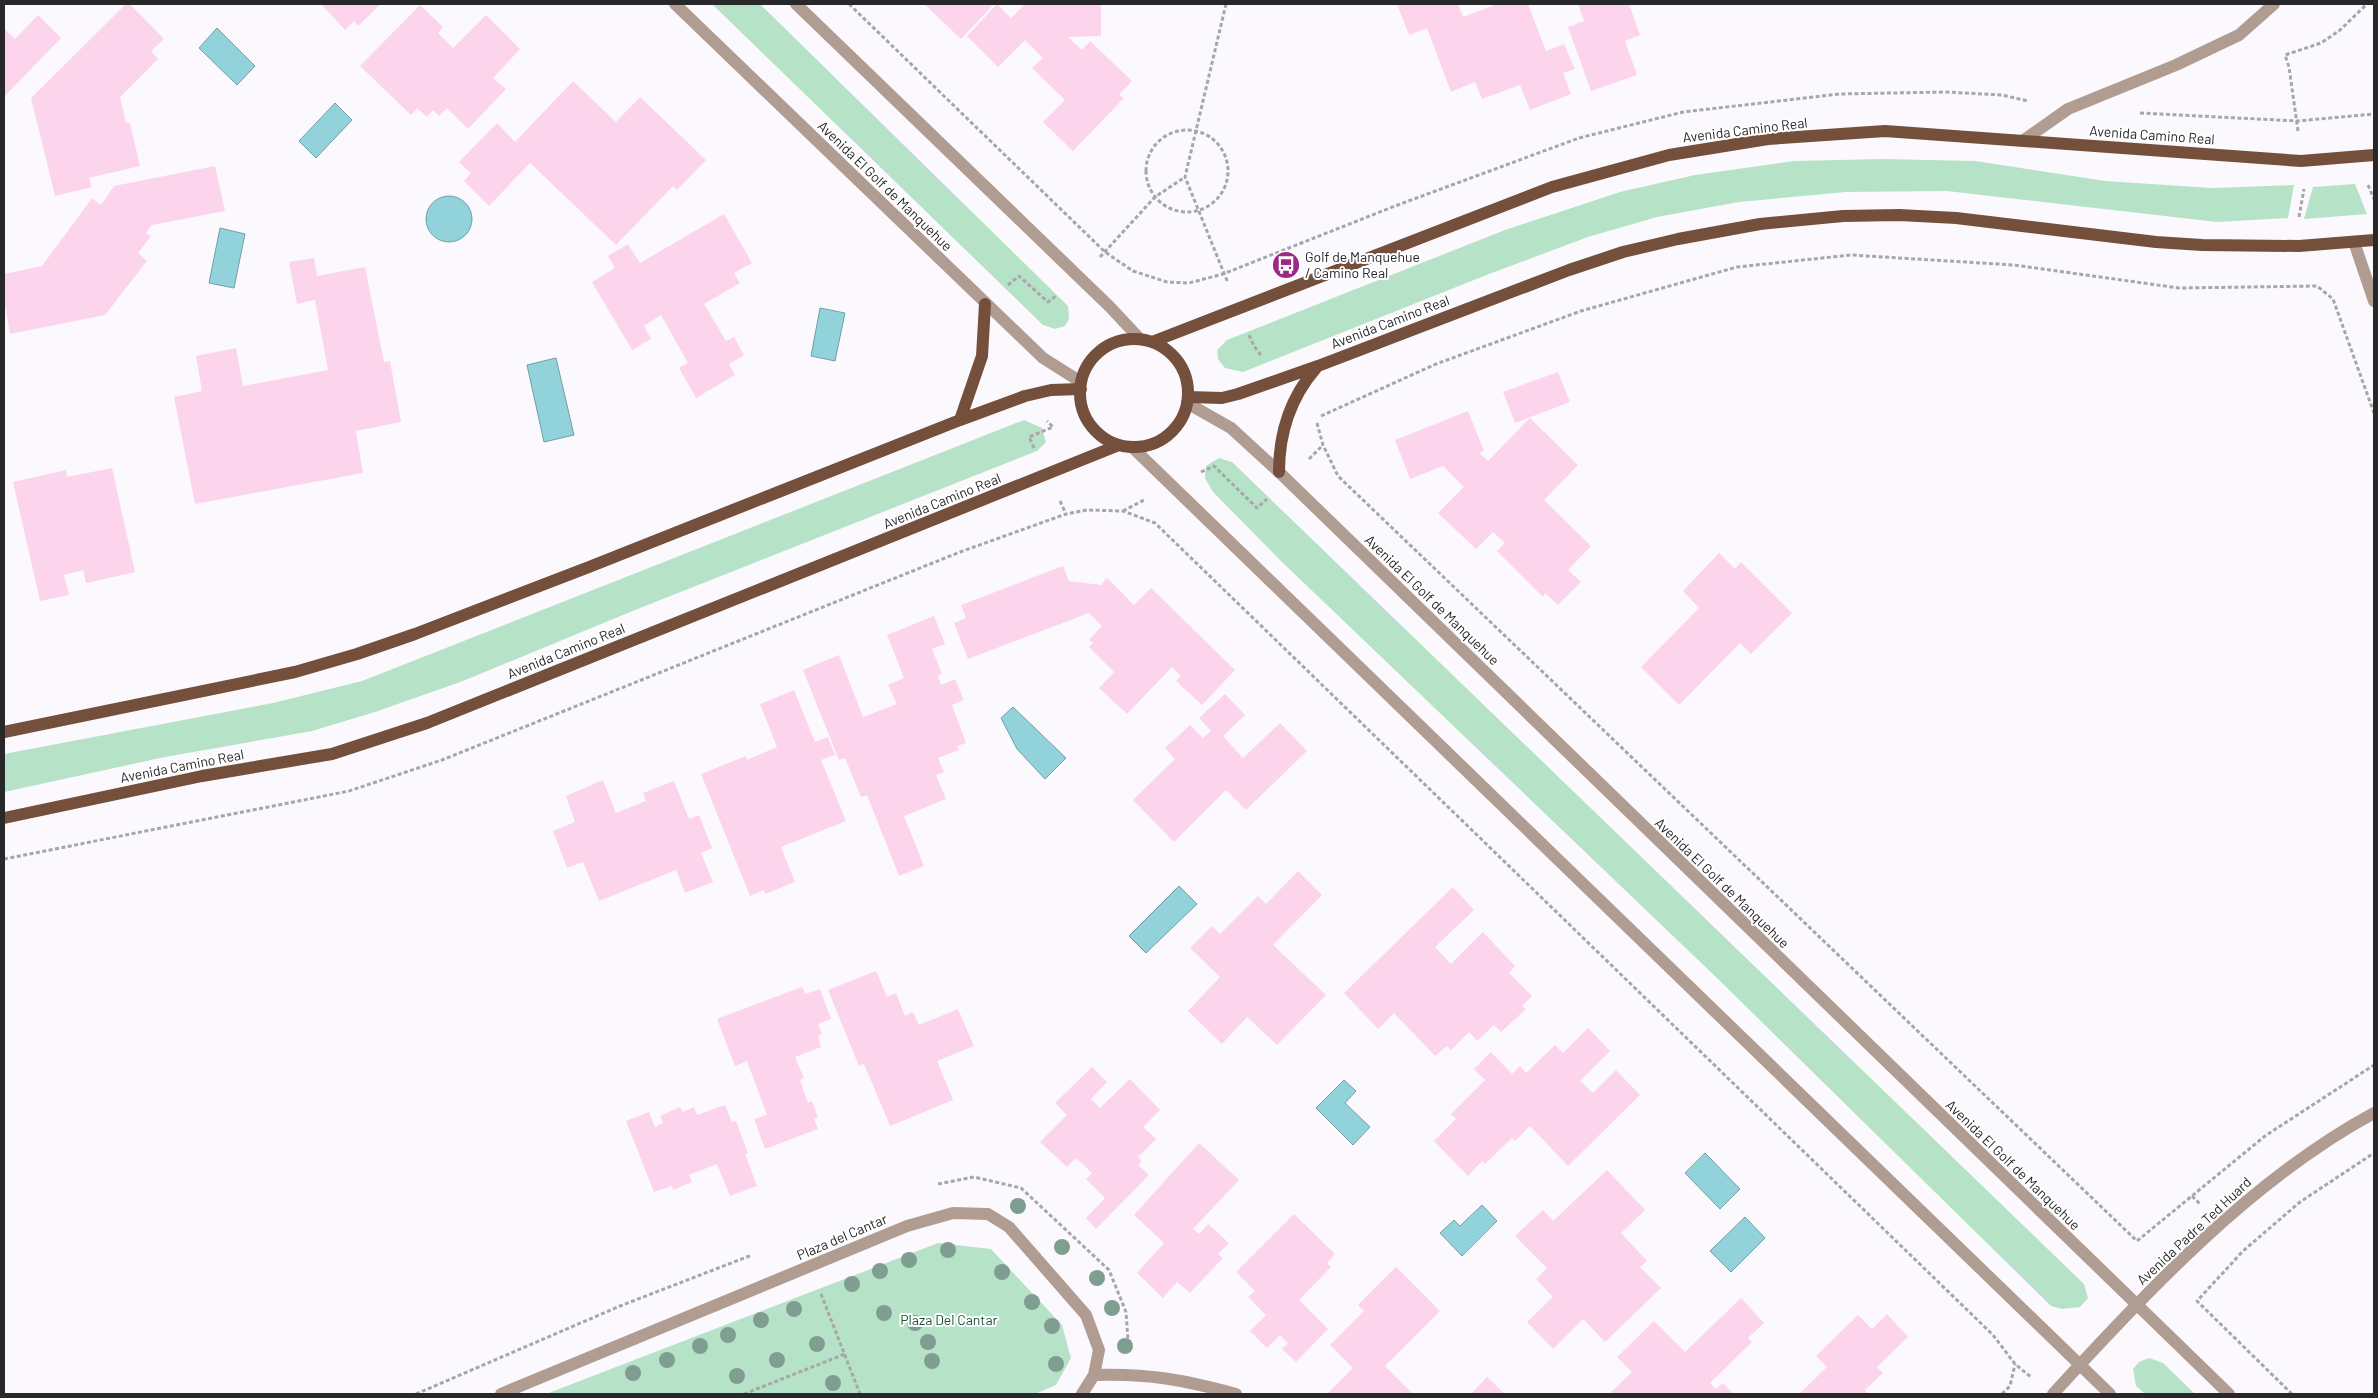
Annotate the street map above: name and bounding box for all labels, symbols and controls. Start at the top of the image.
street label: Avenida Camino Real [1682,113,1808,146]
street label: Avenida El Golf de Manquehue [815,117,956,254]
street label: Avenida Camino Real [2089,122,2215,147]
place label: Golf de Manquehue / Camino Real [1305,248,1420,281]
bus stop icon: Golf de Manquehue / Camino Real [1271,250,1301,280]
street label: Avenida Camino Real [1328,291,1451,352]
street label: Avenida Camino Real [880,469,1003,532]
street label: Avenida El Golf de Manquehue [1362,531,1503,668]
street label: Avenida Camino Real [504,619,627,682]
street label: Avenida Camino Real [119,745,245,786]
street label: Avenida El Golf de Manquehue [1652,814,1793,951]
street label: Avenida El Golf de Manquehue [1943,1096,2084,1233]
street label: Avenida Padre Ted Huard [2133,1173,2254,1288]
street label: Plaza del Cantar [794,1210,890,1263]
park label: Plaza Del Cantar [900,1311,998,1328]

